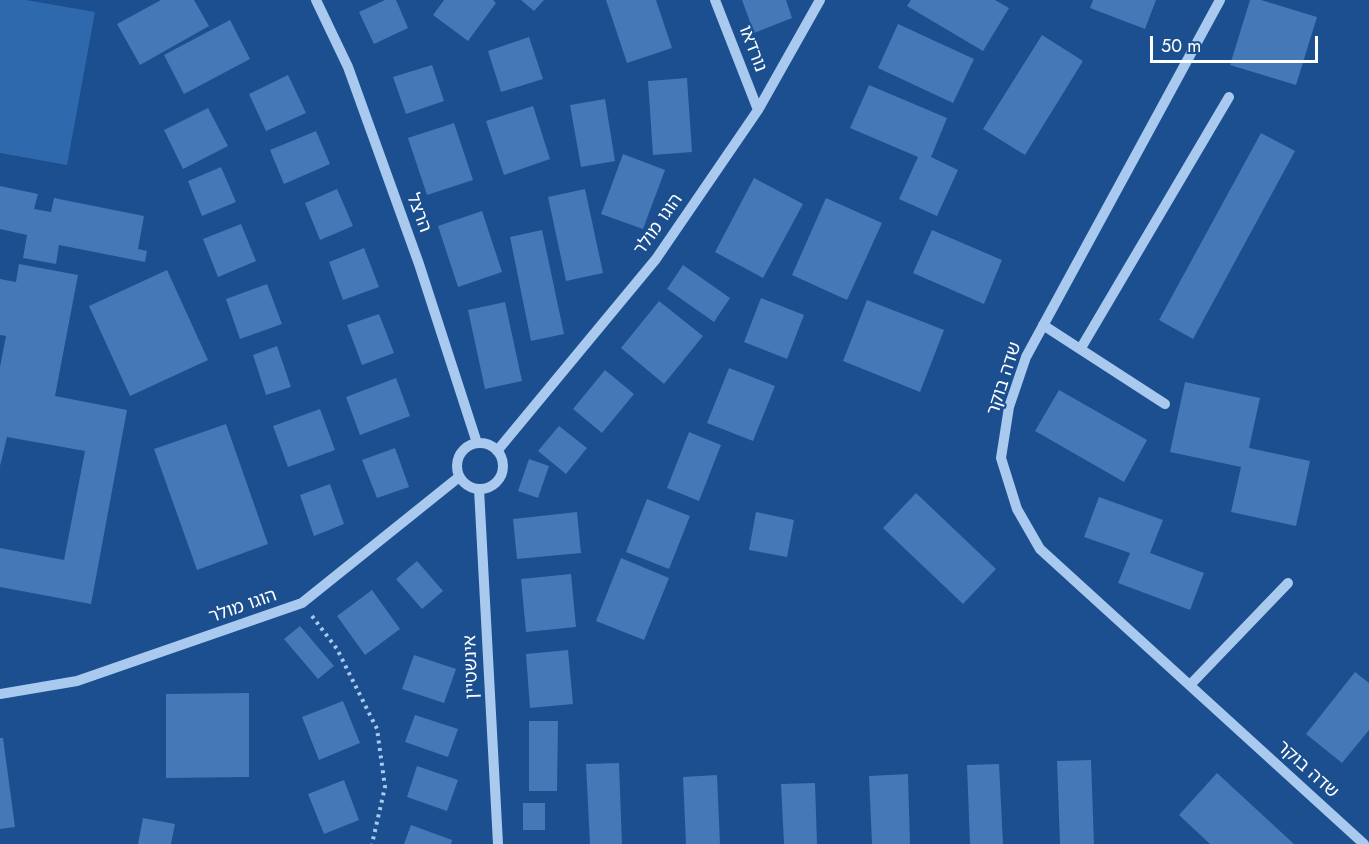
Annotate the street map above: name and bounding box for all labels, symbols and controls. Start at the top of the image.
street label: נורדאו [733,23,771,75]
scale bar [1153,24,1321,62]
text: 50 m [1161,33,1201,59]
street label: הרצל [401,190,435,236]
street label: הוגו מולר [630,190,688,260]
street label: שדה בוקר [983,340,1027,418]
street label: הוגו מולר [206,585,280,629]
street label: אינשטיין [460,635,484,699]
street label: שדה בוקר [1272,737,1342,803]

